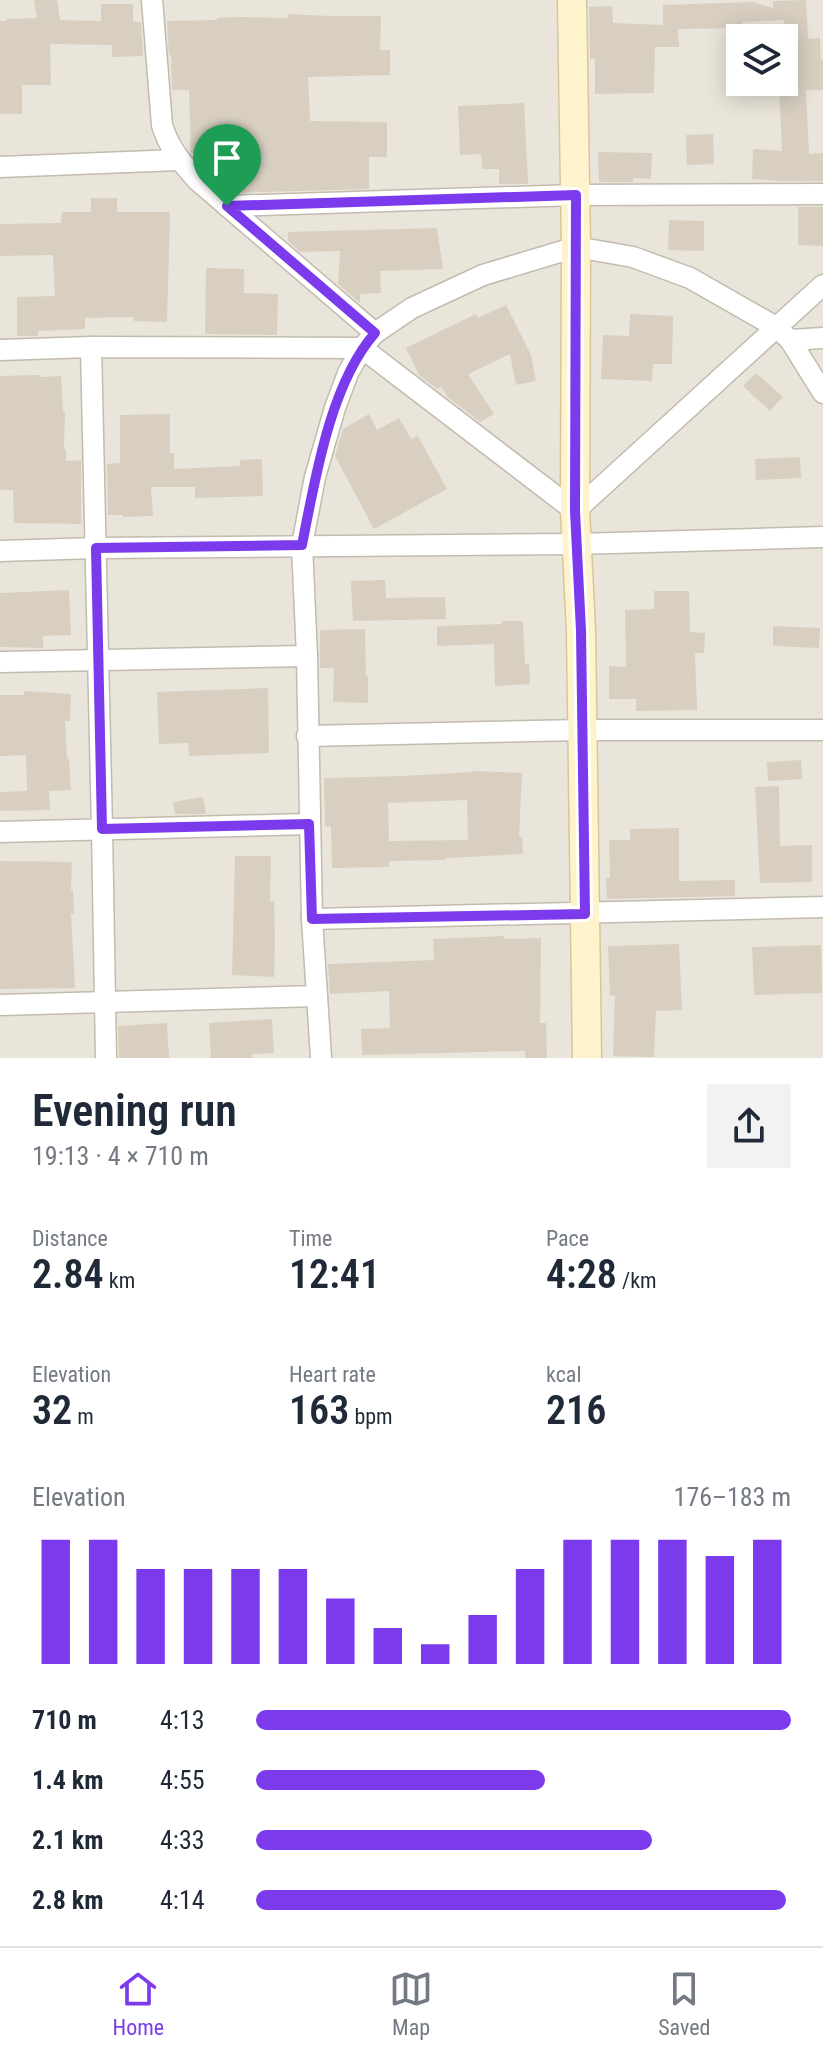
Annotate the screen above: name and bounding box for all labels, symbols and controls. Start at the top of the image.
map controls [726,24,798,96]
button: layers [726,24,798,96]
pin [193,124,261,206]
icon: arrive [205,136,249,180]
button: share [707,1084,791,1168]
text: Evening run [32,1085,237,1137]
text: 19:13 · 4 × 710 m [32,1141,209,1171]
text: Distance [32,1226,108,1251]
text: Time [289,1226,332,1251]
text: Pace [546,1226,589,1251]
text: 2.84 [32,1251,104,1298]
text: 12:41 [289,1251,380,1298]
text: 4:28 [546,1251,617,1298]
text: km [104,1268,135,1293]
text: /km [617,1268,657,1293]
text: Elevation [32,1362,111,1387]
text: Heart rate [289,1362,376,1387]
text: kcal [546,1362,581,1387]
text: 32 [32,1387,72,1434]
text: 163 [289,1387,349,1434]
text: 216 [546,1387,606,1434]
text: m [72,1404,94,1429]
text: bpm [349,1404,393,1429]
text: Elevation [32,1482,126,1512]
text: 176–183 m [674,1482,791,1512]
text: 710 m [32,1705,97,1735]
text: 4:13 [160,1705,205,1735]
text: 1.4 km [32,1765,104,1795]
text: 4:55 [160,1765,205,1795]
text: 2.1 km [32,1825,104,1855]
text: 4:33 [160,1825,205,1855]
text: 2.8 km [32,1885,104,1915]
text: 4:14 [160,1885,205,1915]
tab: Home [113,1967,164,2040]
tab: Map [389,1967,433,2040]
tab: Saved [658,1967,710,2040]

